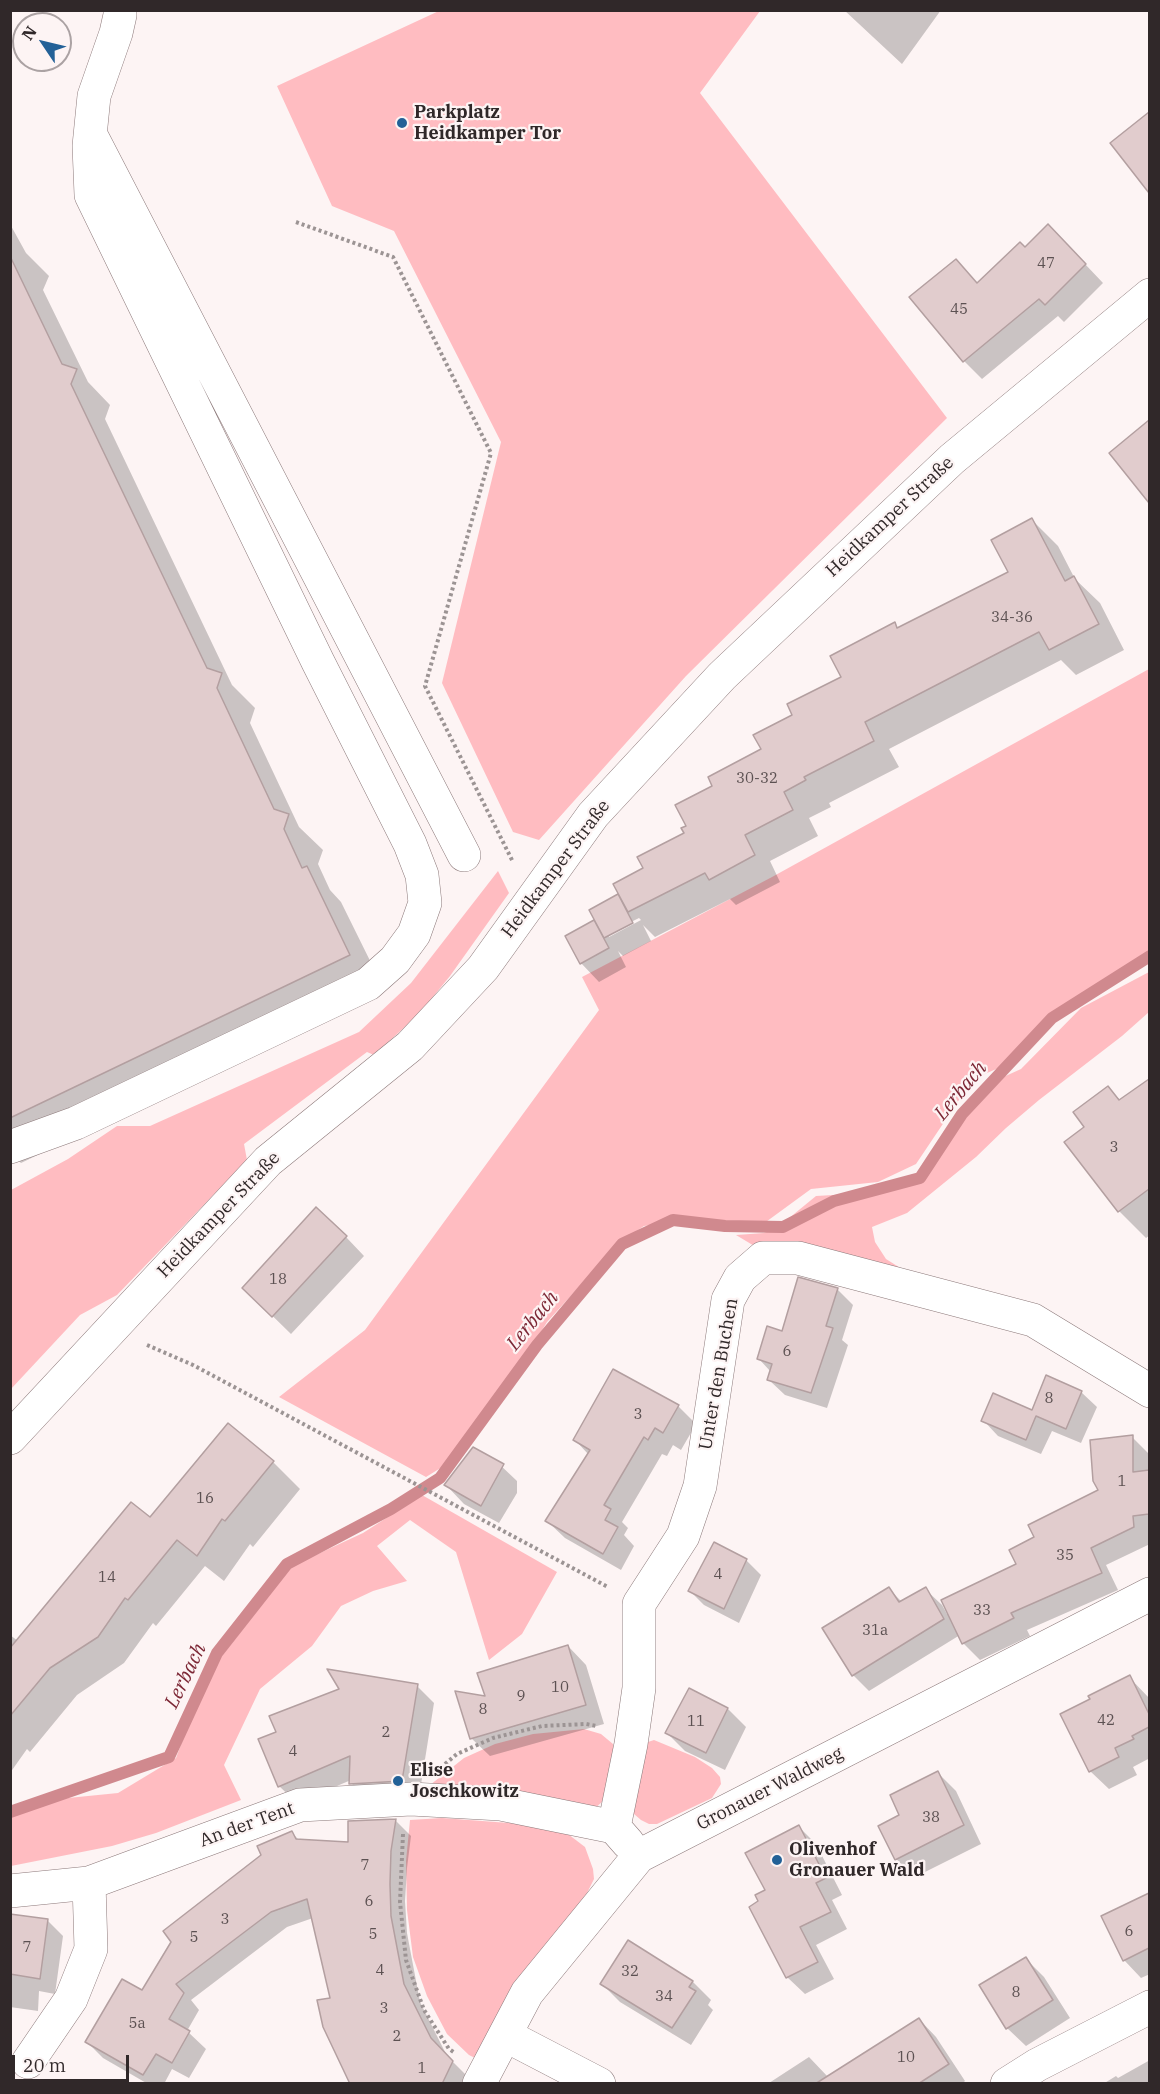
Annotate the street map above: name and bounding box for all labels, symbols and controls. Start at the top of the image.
north arrow [12,12,72,72]
text: N [17,22,41,44]
place label: Parkplatz Heidkamper Tor [414,102,561,144]
marker: Parkplatz Heidkamper Tor [395,116,409,130]
house number: 47 [1037,255,1055,273]
house number: 45 [950,301,968,319]
street label: Heidkamper Straße [822,452,958,582]
house number: 34-36 [991,609,1033,627]
house number: 30-32 [736,770,778,788]
street label: Heidkamper Straße [497,796,615,942]
water label: Lerbach [930,1057,992,1125]
house number: 3 [1110,1139,1118,1157]
street label: Heidkamper Straße [153,1147,285,1283]
house number: 18 [269,1271,287,1289]
water label: Lerbach [502,1287,564,1355]
street label: Unter den Buchen [695,1296,743,1452]
house number: 6 [783,1343,791,1361]
house number: 8 [1045,1390,1053,1408]
house number: 3 [634,1406,642,1424]
house number: 1 [1118,1473,1126,1491]
house number: 16 [196,1490,214,1508]
house number: 35 [1056,1547,1074,1565]
house number: 4 [714,1566,722,1584]
house number: 14 [98,1569,116,1587]
house number: 33 [973,1602,991,1620]
house number: 31a [862,1622,888,1640]
water label: Lerbach [160,1640,212,1712]
house number: 10 [551,1679,569,1697]
house number: 9 [517,1688,525,1706]
house number: 8 [479,1701,487,1719]
house number: 42 [1097,1712,1115,1730]
house number: 11 [687,1713,705,1731]
house number: 2 [382,1724,390,1742]
house number: 4 [289,1743,297,1761]
street label: Gronauer Waldweg [693,1743,847,1835]
place label: Elise Joschkowitz [410,1760,519,1802]
marker: Elise Joschkowitz [391,1774,405,1788]
street label: An der Tent [197,1798,297,1852]
house number: 38 [922,1809,940,1827]
place label: Olivenhof Gronauer Wald [789,1839,925,1882]
marker: Olivenhof Gronauer Wald [770,1853,784,1867]
house number: 7 [361,1857,369,1875]
house number: 6 [365,1893,373,1911]
house number: 3 [221,1911,229,1929]
house number: 6 [1125,1923,1133,1941]
house number: 5 [369,1926,377,1944]
house number: 5 [190,1929,198,1947]
house number: 7 [23,1939,31,1957]
house number: 4 [376,1962,384,1980]
house number: 32 [621,1963,639,1981]
house number: 8 [1012,1984,1020,2002]
house number: 34 [655,1988,673,2006]
house number: 3 [380,2000,388,2018]
house number: 5a [128,2015,146,2033]
house number: 2 [393,2028,401,2046]
scale bar [15,2043,132,2081]
house number: 10 [897,2049,915,2067]
text: 20 m [23,2054,66,2077]
house number: 1 [418,2060,426,2078]

